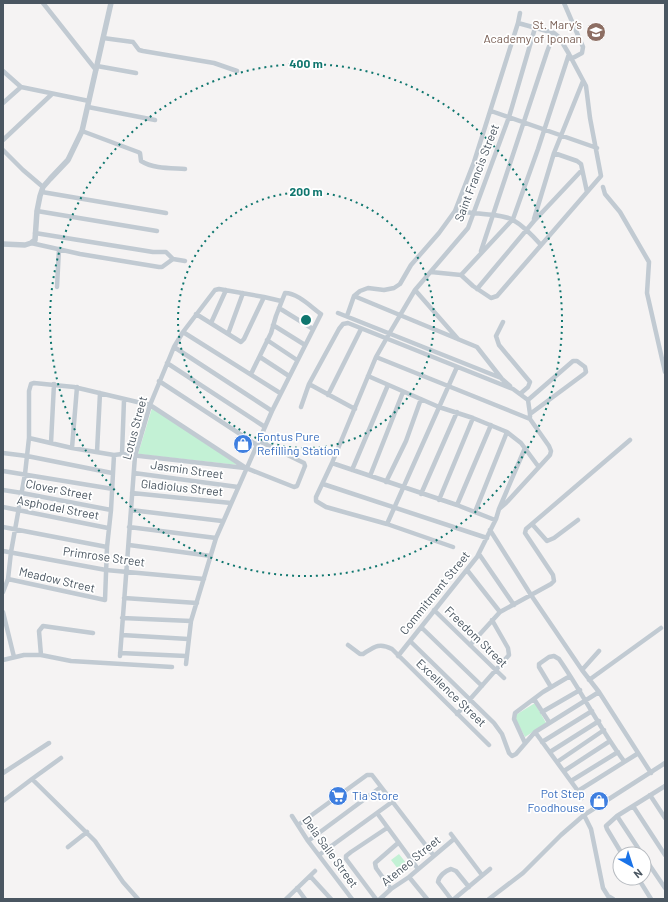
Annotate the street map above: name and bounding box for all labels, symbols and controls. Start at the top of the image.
place label: St. Mary’s Academy of Iponan [483,17,582,45]
school or university icon: St. Mary’s Academy of Iponan [585,21,607,43]
text: 400 m [289,56,323,70]
street label: Saint Francis Street [451,122,501,223]
text: 200 m [290,184,322,198]
centre of rings [299,313,313,327]
street label: Lotus Street [119,395,149,461]
place label: Fontus Pure Refilling Station [257,429,340,457]
shop icon: Fontus Pure Refilling Station [232,433,254,455]
street label: Jasmin Street [150,457,224,481]
street label: Clover Street [25,476,94,502]
street label: Gladiolus Street [140,476,224,498]
street label: Asphodel Street [16,492,100,522]
street label: Primrose Street [62,543,146,569]
street label: Commitment Street [396,548,472,637]
street label: Meadow Street [18,563,97,595]
street label: Freedom Street [442,603,511,670]
street label: Excellence Street [414,655,489,729]
supermarket icon: Tia Store [327,785,349,807]
place label: Pot Step Foodhouse [528,786,585,814]
place label: Tia Store [352,788,399,802]
shop icon: Pot Step Foodhouse [588,790,610,812]
street label: Dela Salle Street [300,813,362,890]
street label: Ateneo Street [378,832,443,888]
north arrow [612,846,652,886]
text: N [632,867,646,882]

